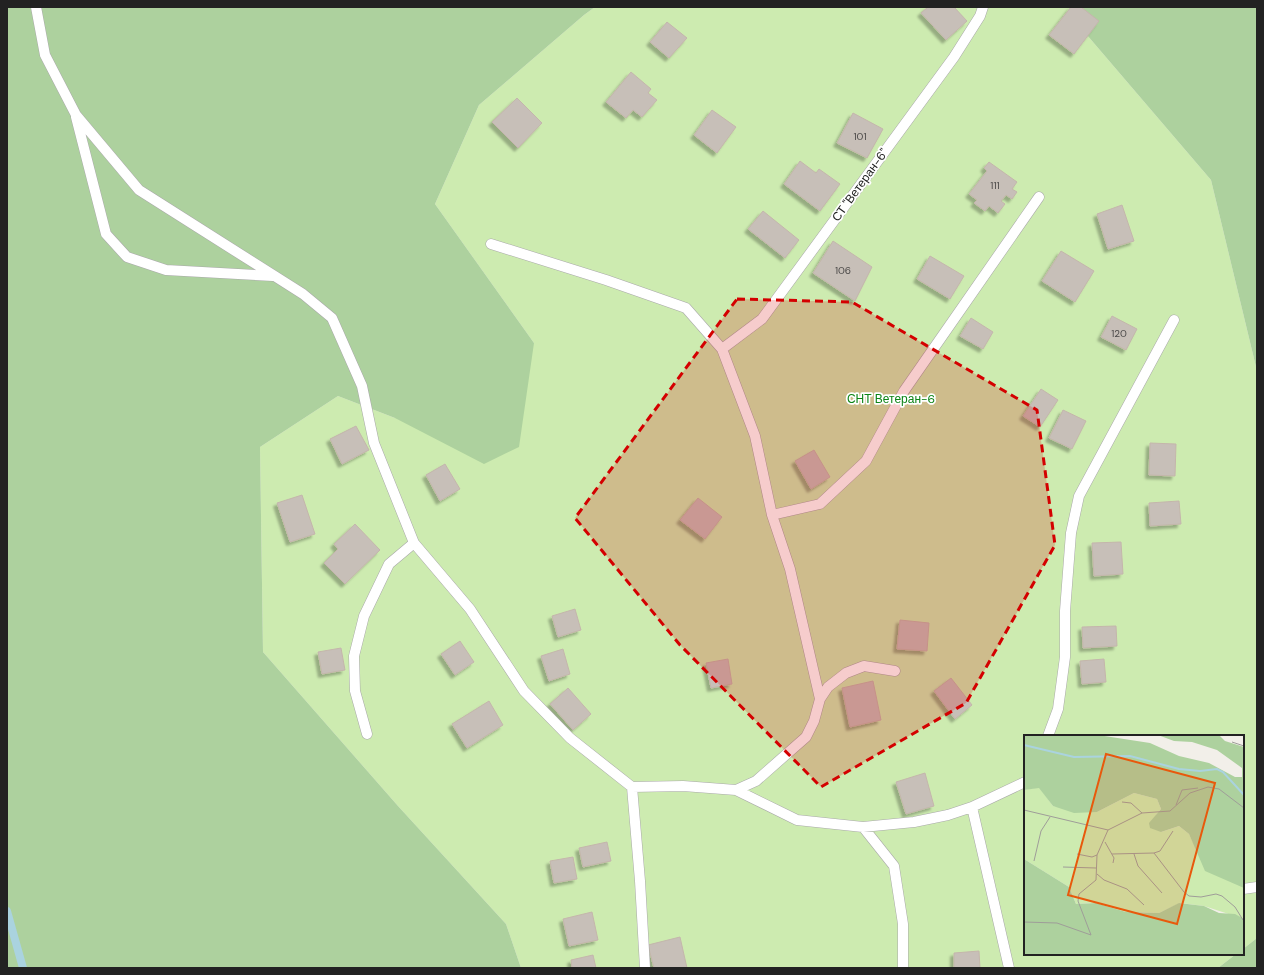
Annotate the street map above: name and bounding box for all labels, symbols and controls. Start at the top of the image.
house number: 101 [853,130,867,143]
street label: СТ "Ветеран-6" [828,145,892,225]
house number: 111 [990,179,1000,192]
house number: 106 [835,264,851,277]
house number: 120 [1111,327,1127,340]
park label: СНТ Ветеран-6 [847,391,935,407]
inset map [1024,735,1244,955]

